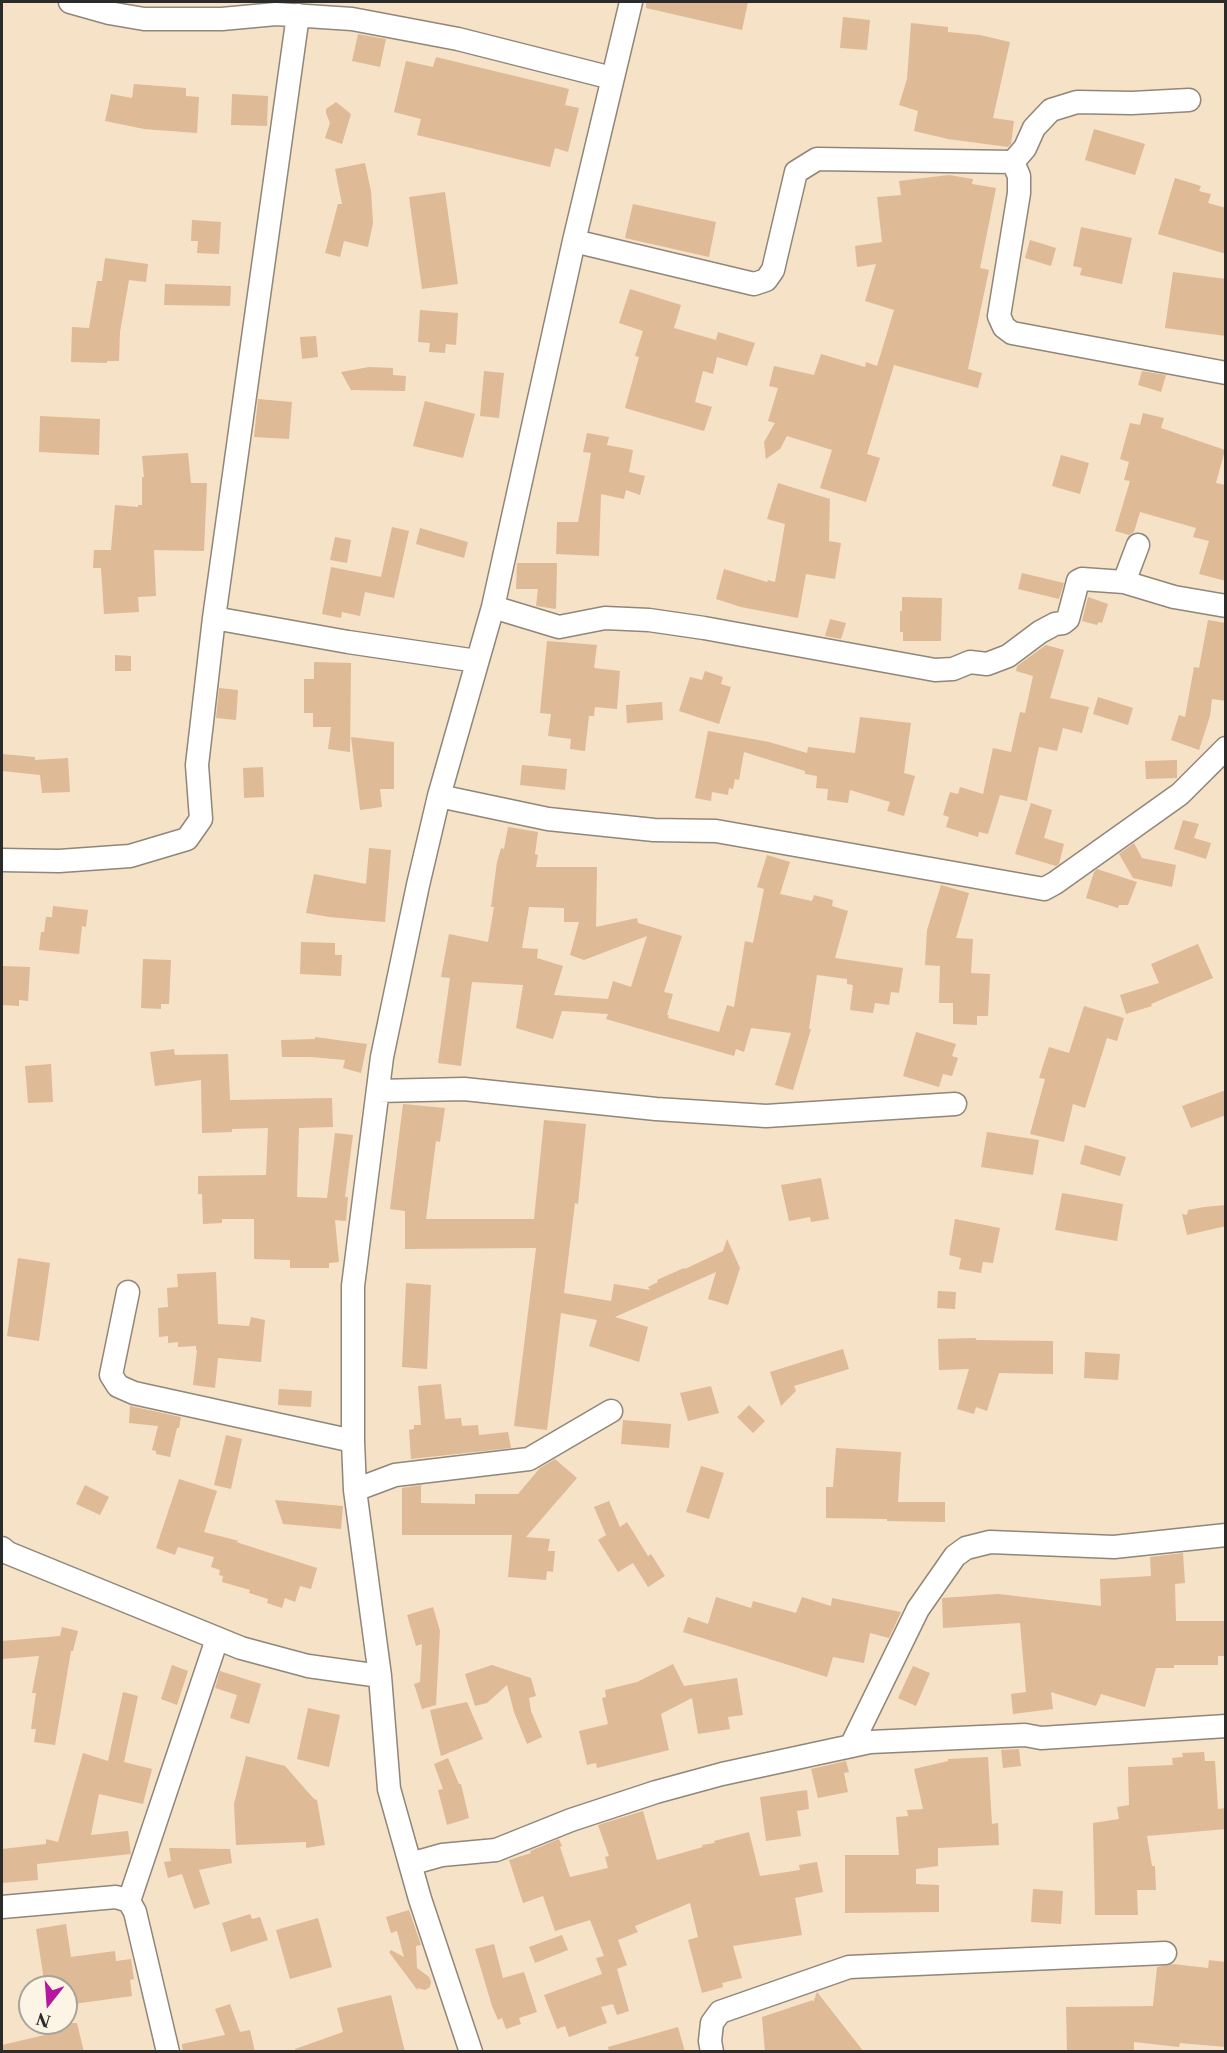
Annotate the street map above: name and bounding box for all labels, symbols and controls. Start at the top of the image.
north arrow [18,1975,78,2035]
text: N [34,2009,53,2032]

